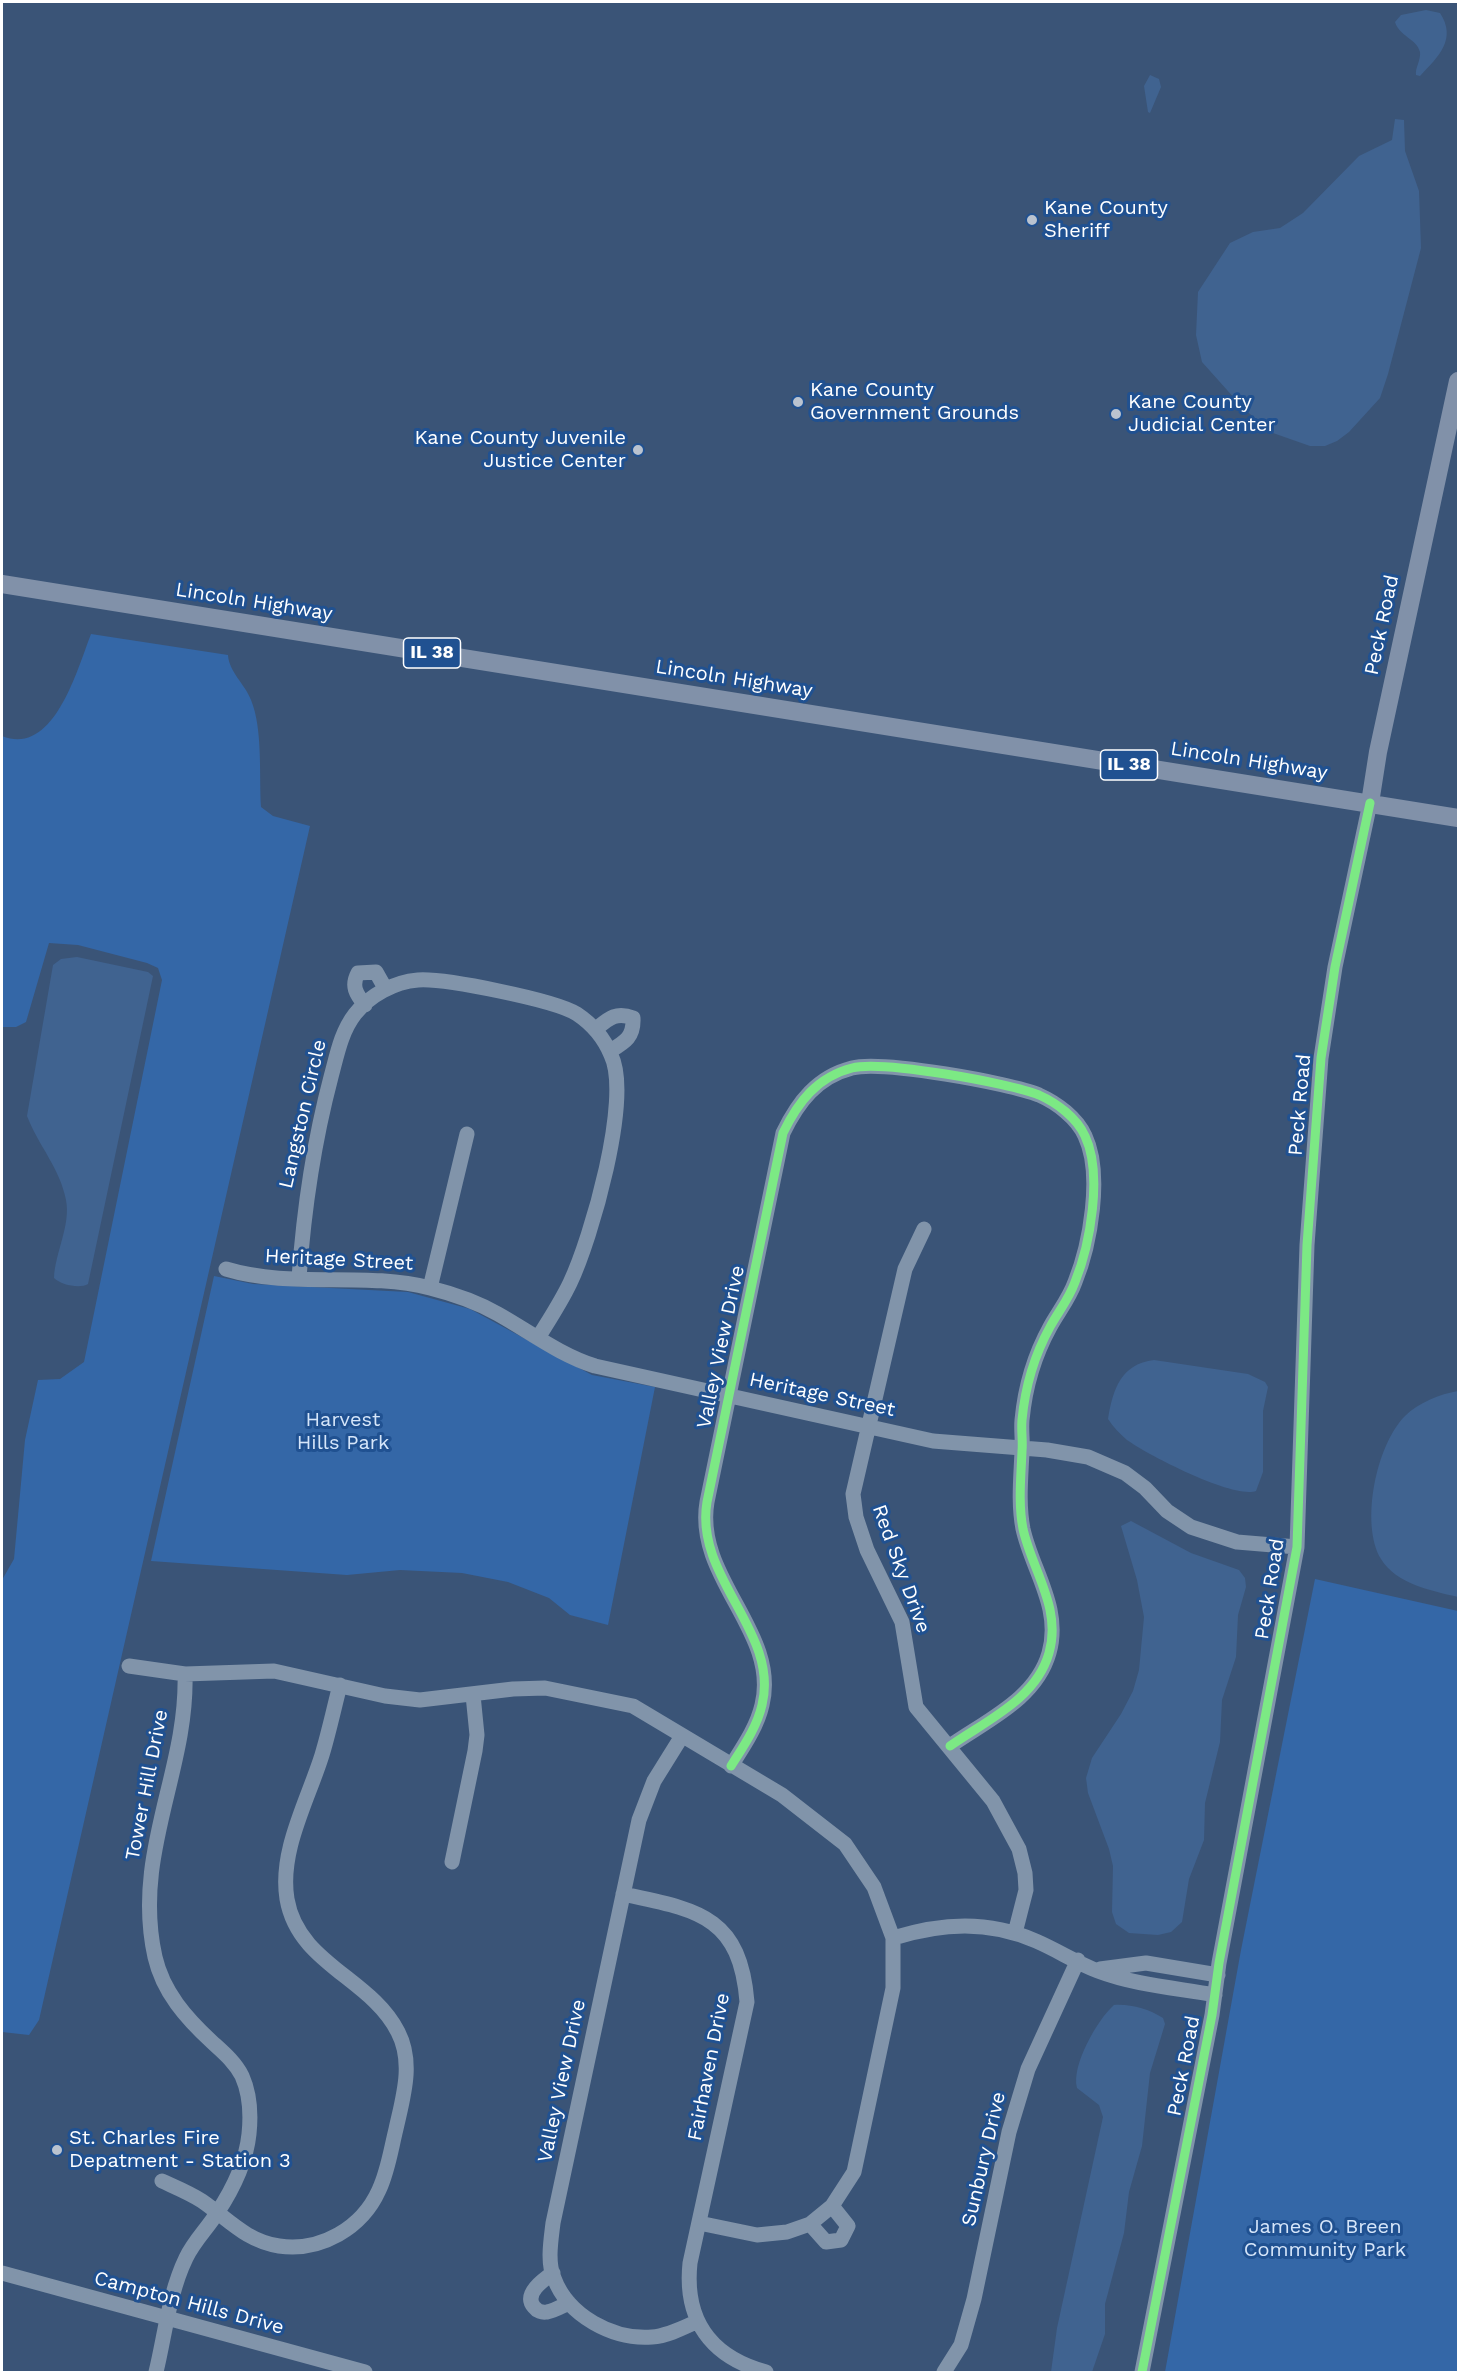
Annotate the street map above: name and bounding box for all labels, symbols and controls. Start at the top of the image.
place label: Kane County Sheriff [1044,196,1168,243]
marker: Kane County Sheriff [1025,213,1039,227]
place label: Kane County Government Grounds [810,378,1019,425]
place label: Kane County Judicial Center [1128,390,1276,437]
marker: Kane County Government Grounds [791,395,805,409]
marker: Kane County Judicial Center [1109,407,1123,421]
place label: Kane County Juvenile Justice Center [415,426,626,473]
marker: Kane County Juvenile Justice Center [631,443,645,457]
street label: Peck Road [1360,573,1404,677]
street label: Lincoln Highway [174,578,334,626]
road number: IL 38 [404,638,460,668]
street label: Lincoln Highway [654,655,814,703]
street label: Lincoln Highway [1169,737,1329,785]
road number: IL 38 [1100,750,1158,780]
street label: Langston Circle [274,1037,332,1191]
street label: Peck Road [1284,1053,1316,1157]
street label: Heritage Street [264,1244,414,1276]
street label: Valley View Drive [692,1263,750,1431]
street label: Heritage Street [747,1368,897,1422]
park label: Harvest Hills Park [297,1408,389,1455]
street label: Red Sky Drive [867,1502,935,1636]
street label: Peck Road [1250,1537,1290,1641]
street label: Tower Hill Drive [121,1707,173,1863]
street label: Fairhaven Drive [683,1991,735,2143]
street label: Valley View Drive [533,1997,591,2165]
street label: Peck Road [1163,2014,1205,2118]
street label: Sunbury Drive [957,2089,1011,2229]
place label: St. Charles Fire Depatment - Station 3 [69,2126,291,2173]
marker: St. Charles Fire Depatment - Station 3 [50,2143,64,2157]
park label: James O. Breen Community Park [1244,2215,1406,2262]
street label: Campton Hills Drive [92,2266,286,2340]

